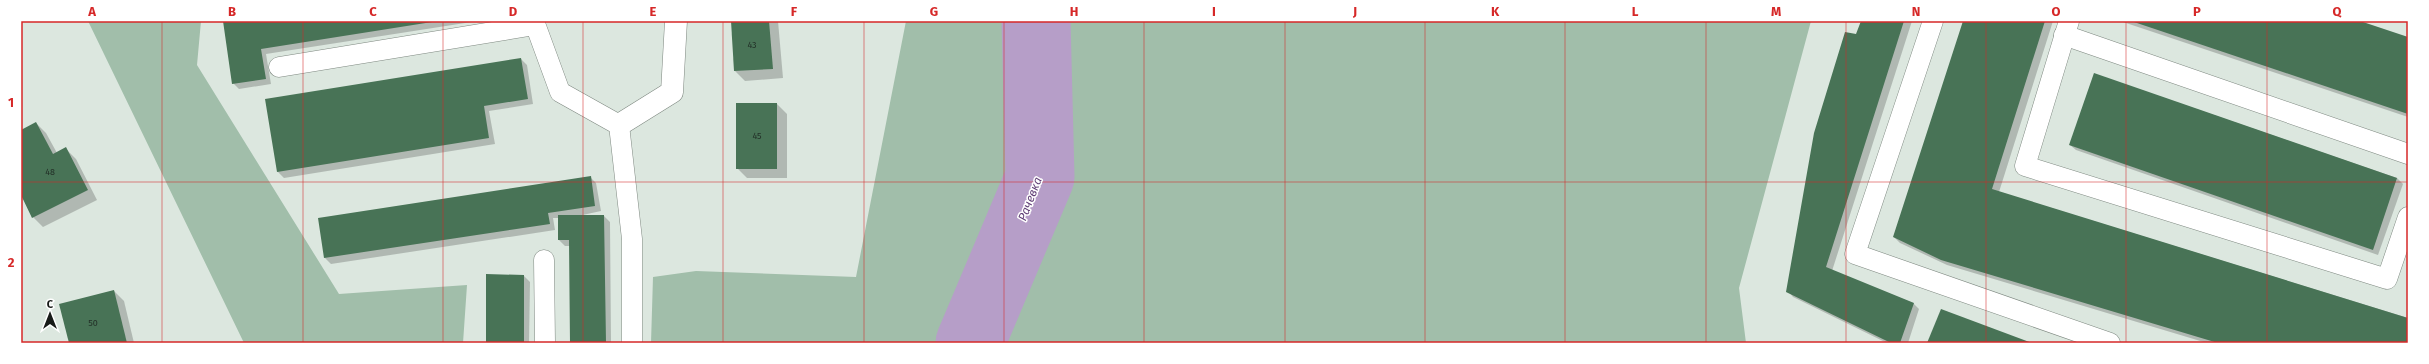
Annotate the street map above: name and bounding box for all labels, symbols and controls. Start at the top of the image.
text: A [87,4,96,19]
text: B [228,4,236,19]
text: C [369,4,377,19]
text: D [509,4,518,19]
text: E [650,4,657,19]
text: F [791,4,798,19]
text: G [930,4,938,19]
text: H [1070,4,1078,19]
text: I [1212,4,1216,19]
text: J [1352,4,1357,19]
text: K [1491,4,1500,19]
text: L [1632,4,1639,19]
text: M [1771,4,1781,19]
text: N [1912,4,1920,19]
text: O [2052,4,2061,19]
text: P [2193,4,2201,19]
text: Q [2333,4,2343,19]
house number: 43 [747,40,757,50]
text: 1 [8,95,14,110]
house number: 45 [752,131,762,141]
house number: 48 [45,167,55,177]
water label: Рачевка [1015,175,1045,223]
text: 2 [8,255,15,270]
north arrow [30,294,70,334]
text: С [47,298,54,311]
house number: 50 [88,318,98,328]

